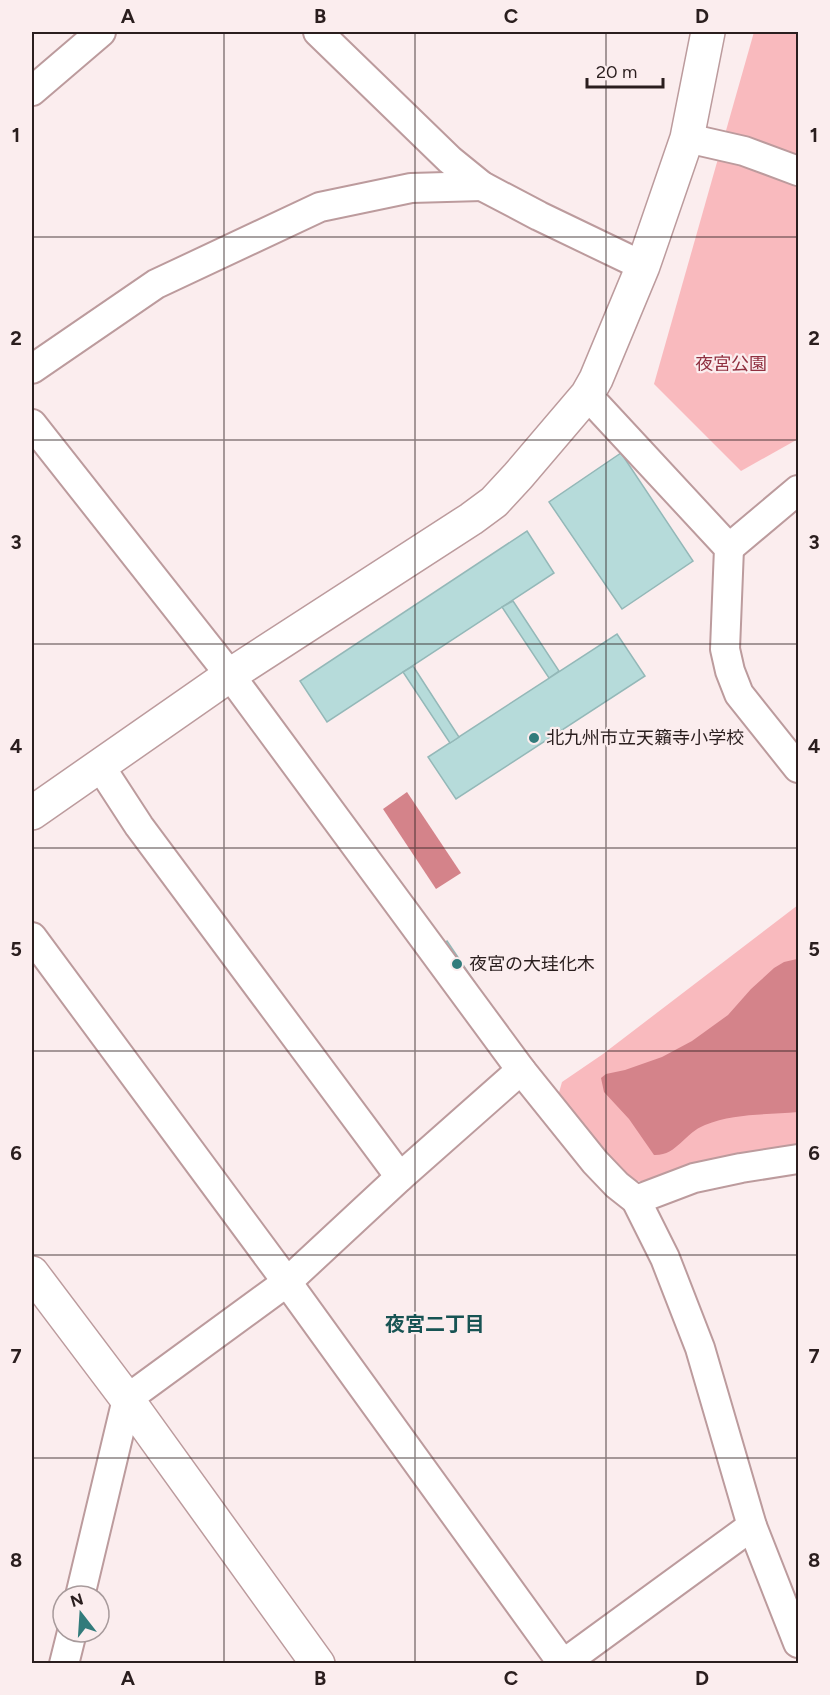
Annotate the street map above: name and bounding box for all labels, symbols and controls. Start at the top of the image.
text: A [121,4,136,28]
text: B [314,4,326,28]
text: C [504,4,518,28]
text: D [695,4,709,28]
scale bar [587,51,664,89]
text: 20 m [596,61,637,83]
text: 1 [12,123,20,147]
text: 1 [810,123,818,147]
text: 2 [10,326,22,350]
text: 2 [808,326,820,350]
park label: 夜宮公園 [695,353,767,375]
text: 3 [10,530,22,554]
text: 3 [808,530,820,554]
place label: 北九州市立天籟寺小学校 [546,727,744,749]
marker: 北九州市立天籟寺小学校 [527,731,541,745]
text: 4 [10,734,23,758]
text: 4 [808,734,821,758]
text: 5 [10,937,22,961]
text: 5 [808,937,820,961]
place label: 夜宮の大珪化木 [469,953,595,975]
marker: 夜宮の大珪化木 [450,957,464,971]
text: 6 [10,1141,22,1165]
text: 6 [808,1141,820,1165]
district label: 夜宮二丁目 [385,1312,485,1336]
text: 7 [10,1344,22,1368]
text: 7 [808,1344,820,1368]
text: 8 [10,1548,22,1572]
text: 8 [808,1548,820,1572]
north arrow [51,1584,111,1644]
text: N [68,1589,85,1611]
text: A [121,1666,136,1690]
text: B [314,1666,326,1690]
text: C [504,1666,518,1690]
text: D [695,1666,709,1690]

